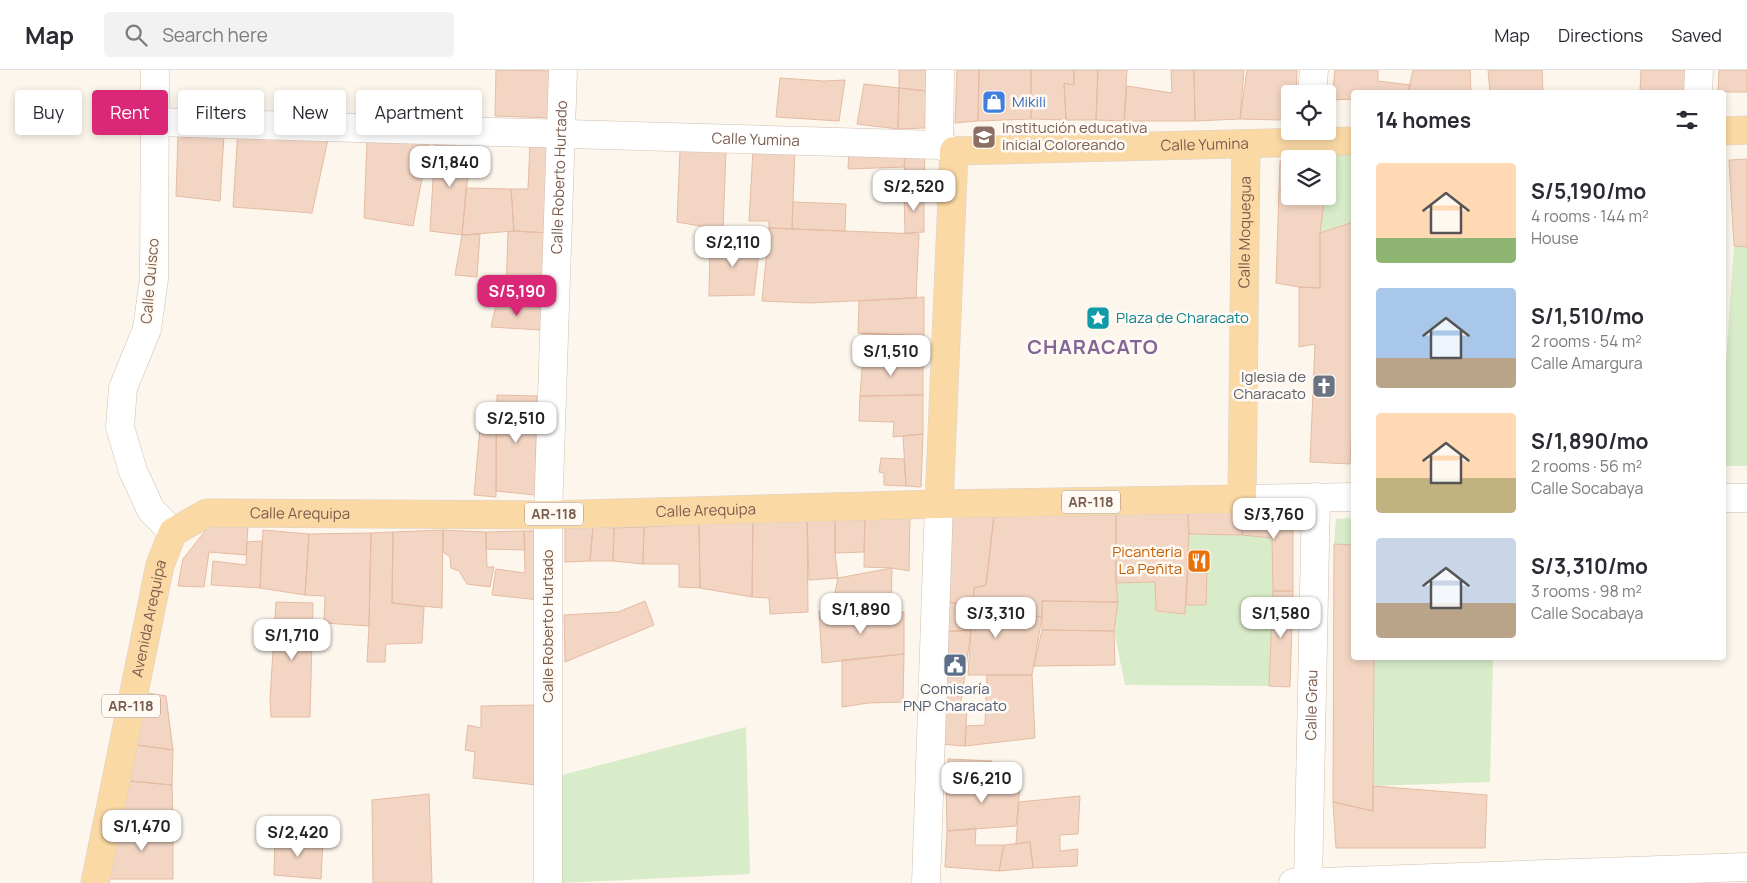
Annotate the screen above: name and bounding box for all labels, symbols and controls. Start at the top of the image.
search box [104,12,454,57]
text: Map [25,18,74,51]
icon: search [122,21,150,49]
text: Search here [162,22,268,48]
text: Map [1494,23,1530,47]
text: Directions [1558,23,1643,47]
text: Saved [1671,23,1722,47]
map controls [1281,85,1336,205]
button: locate [1281,85,1336,140]
shop icon: Mikili [981,89,1007,115]
chip: Buy [15,90,82,135]
chip: Rent [92,90,168,135]
chip: Filters [178,90,264,135]
chip: New [274,90,346,135]
chip: Apartment [356,90,482,135]
place label: Mikili [1012,91,1046,112]
street label: Calle Roberto Hurtado [546,100,572,254]
text: 14 homes [1376,106,1471,134]
icon: filters [1673,106,1701,134]
place label: Institución educativa inicial Coloreando [1002,117,1147,155]
school or university icon: Institución educativa inicial Coloreando [971,124,997,150]
street label: Calle Yumina [711,127,800,151]
street label: Calle Yumina [1160,133,1249,156]
pin: S/1,840 [404,146,496,188]
button: layers [1281,150,1336,205]
text: S/1,840 [421,151,479,173]
pin: S/2,520 [868,170,960,212]
text: S/2,520 [884,175,944,197]
street label: Calle Moquegua [1233,176,1256,288]
text: S/5,190/mo [1531,177,1646,205]
icon: home [1416,183,1476,243]
text: 4 rooms · 144 m² [1531,205,1649,227]
pin: S/2,110 [687,226,779,268]
text: House [1531,227,1579,249]
text: S/2,110 [706,231,760,253]
street label: Calle Quisco [135,237,164,325]
pin: S/5,190 [471,274,563,317]
text: S/5,190 [488,280,546,302]
text: S/1,510/mo [1531,302,1644,330]
place icon: Plaza de Characato [1085,305,1111,331]
place label: Plaza de Characato [1116,307,1249,328]
icon: home [1416,308,1476,368]
text: 2 rooms · 54 m² [1531,330,1642,352]
district label: CHARACATO [1027,333,1159,360]
pin: S/1,510 [845,334,937,377]
text: S/1,510 [863,340,919,362]
text: Calle Amargura [1531,352,1643,374]
place label: Iglesia de Characato [1233,366,1306,404]
church icon: Iglesia de Characato [1311,373,1337,399]
pin: S/2,510 [470,402,562,444]
text: S/2,510 [487,407,545,429]
text: S/1,890/mo [1531,427,1649,455]
icon: home [1416,433,1476,493]
text: 2 rooms · 56 m² [1531,455,1642,477]
text: Calle Socabaya [1531,477,1643,499]
road number: AR-118 [1062,491,1120,514]
street label: Calle Arequipa [656,498,756,522]
pin: S/3,760 [1228,498,1320,540]
street label: Calle Arequipa [250,502,350,524]
road number: AR-118 [525,502,583,526]
text: S/3,760 [1244,503,1304,525]
place label: Picanteria La Peñita [1112,541,1182,579]
restaurant icon: Picanteria La Peñita [1186,548,1212,574]
street label: Calle Roberto Hurtado [537,549,558,703]
text: S/3,310/mo [1531,552,1648,580]
street label: Avenida Arequipa [126,556,171,679]
icon: home [1416,558,1476,618]
text: 3 rooms · 98 m² [1531,580,1642,602]
pin: S/1,890 [815,592,907,635]
pin: S/3,310 [950,596,1042,639]
pin: S/1,580 [1235,596,1327,639]
text: S/1,890 [832,598,890,620]
text: S/3,310 [967,602,1025,624]
text: S/1,580 [1252,602,1310,624]
text: Calle Socabaya [1531,602,1643,624]
pin: S/1,710 [246,618,338,661]
text: S/1,710 [265,624,319,646]
public building icon: Comisaría PNP Characato [942,652,968,678]
street label: Calle Grau [1300,669,1322,741]
place label: Comisaría PNP Characato [903,678,1007,716]
road number: AR-118 [102,694,160,718]
pin: S/6,210 [936,762,1028,804]
text: S/6,210 [952,767,1012,789]
pin: S/1,470 [96,810,188,852]
text: S/1,470 [113,815,171,837]
pin: S/2,420 [252,816,344,858]
text: S/2,420 [267,821,329,843]

